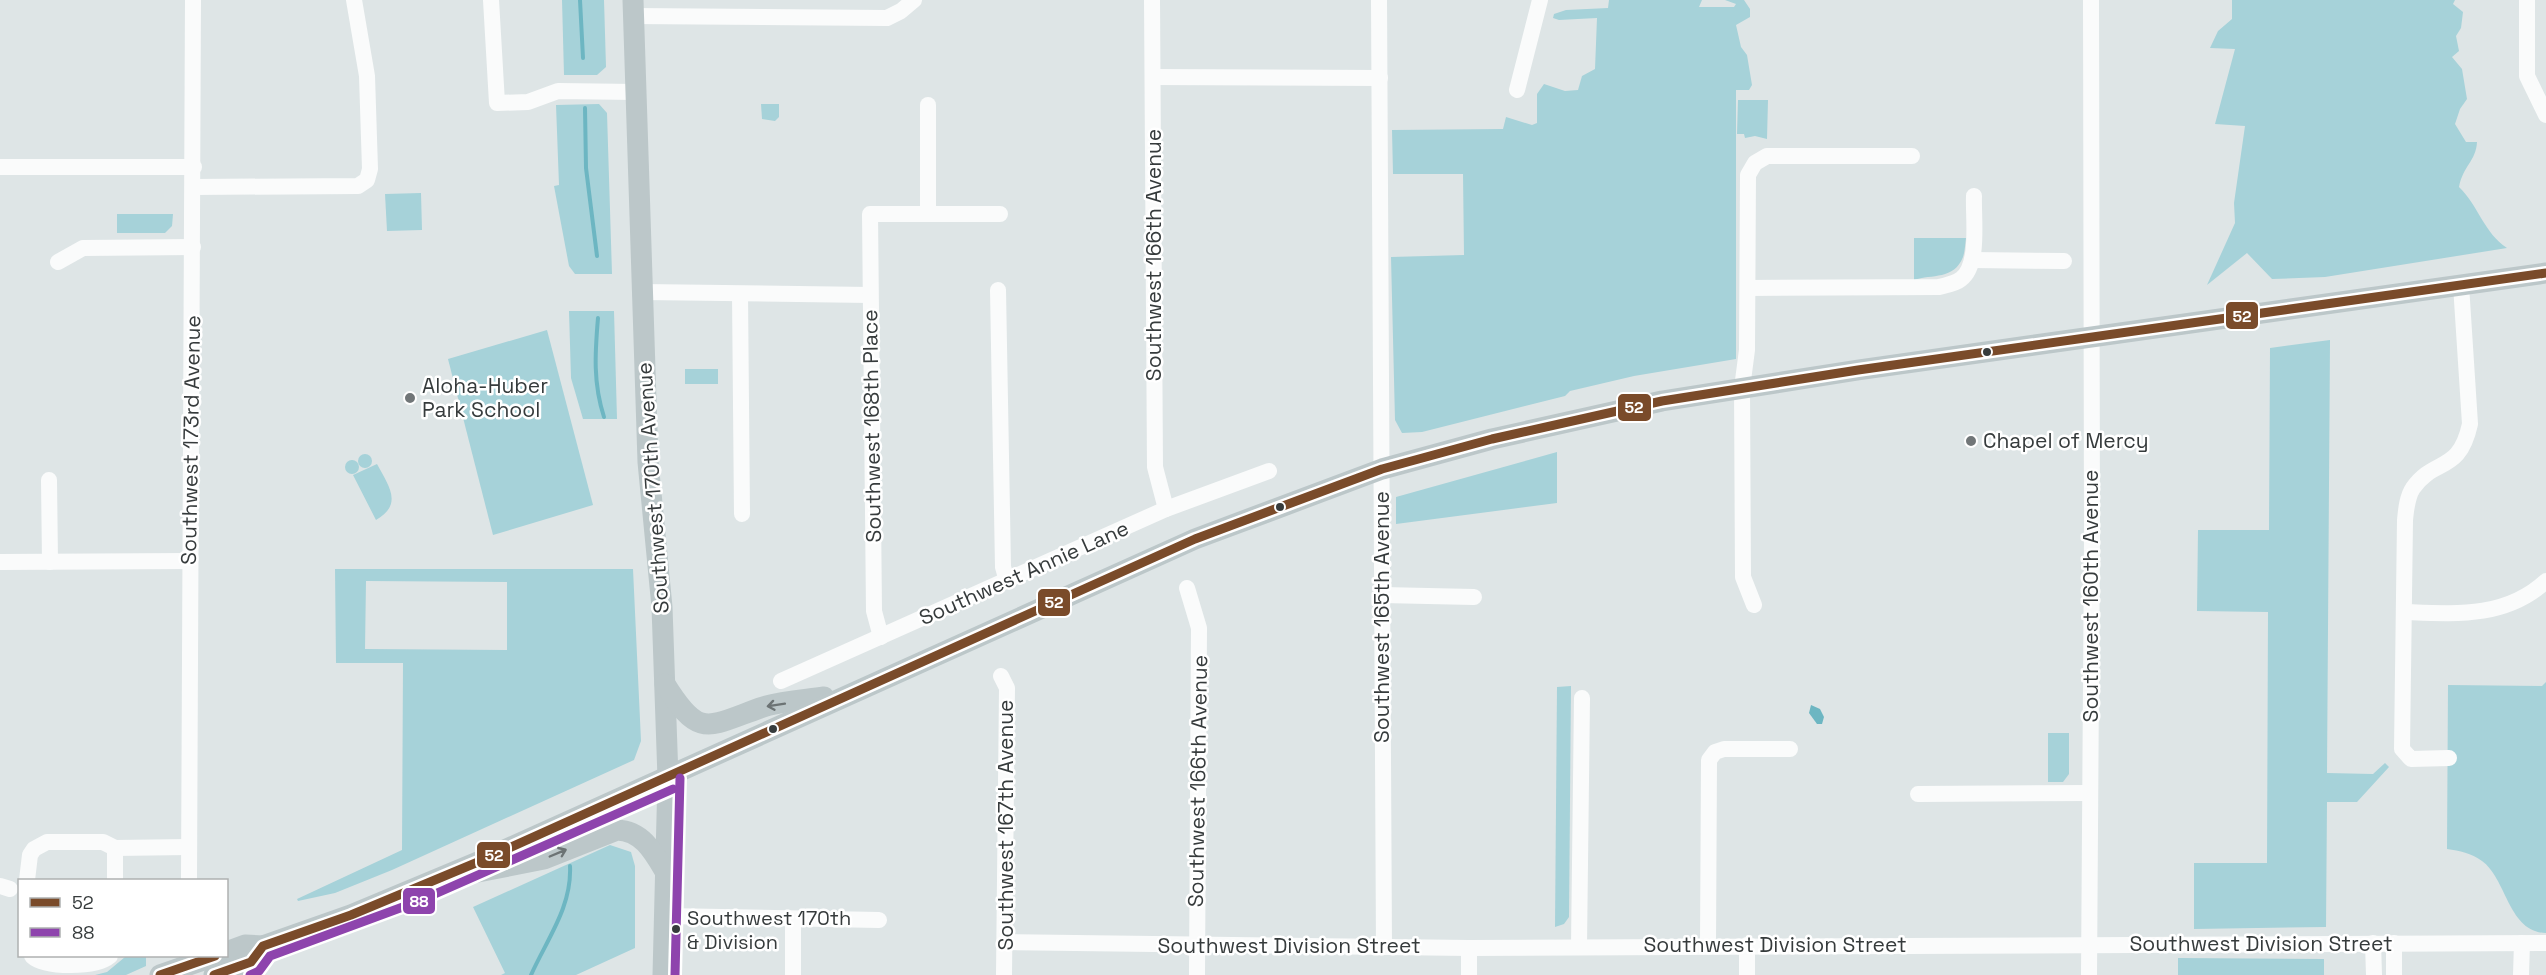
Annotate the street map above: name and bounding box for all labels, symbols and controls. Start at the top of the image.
street label: Southwest 166th Avenue [1140,129,1167,381]
line badge: 52 [2225,301,2259,330]
text: 52 [2233,306,2251,327]
street label: Southwest 168th Place [856,309,887,543]
street label: Southwest 173rd Avenue [175,315,206,565]
unlabelled marker [1981,346,1993,358]
street label: Southwest 170th Avenue [630,361,675,615]
place label: Aloha-Huber Park School [422,372,548,423]
marker: Aloha-Huber Park School [403,391,417,405]
line badge: 52 [1617,393,1652,422]
text: 52 [1625,397,1643,418]
place label: Chapel of Mercy [1983,427,2149,454]
marker: Chapel of Mercy [1964,434,1978,448]
street label: Southwest 160th Avenue [2077,470,2104,722]
street label: Southwest 165th Avenue [1368,491,1395,743]
unlabelled marker [1274,501,1286,513]
street label: Southwest Annie Lane [915,514,1133,631]
line badge: 52 [1037,588,1071,617]
text: 52 [1045,592,1063,613]
street label: Southwest 166th Avenue [1182,655,1213,907]
one-way arrow [766,699,786,710]
street label: Southwest 167th Avenue [992,699,1019,951]
unlabelled marker [767,723,779,735]
line badge: 52 [476,841,511,869]
text: 52 [485,845,503,866]
one-way arrow [549,846,567,858]
legend [18,879,228,957]
line badge: 88 [402,887,436,915]
text: 52 [72,891,94,914]
text: 88 [409,891,429,912]
place label: Southwest 170th & Division [687,905,851,955]
text: 88 [72,921,94,944]
marker: Southwest 170th & Division [670,923,682,935]
street label: Southwest Division Street [2129,930,2393,957]
street label: Southwest Division Street [1643,931,1907,958]
street label: Southwest Division Street [1157,932,1421,959]

